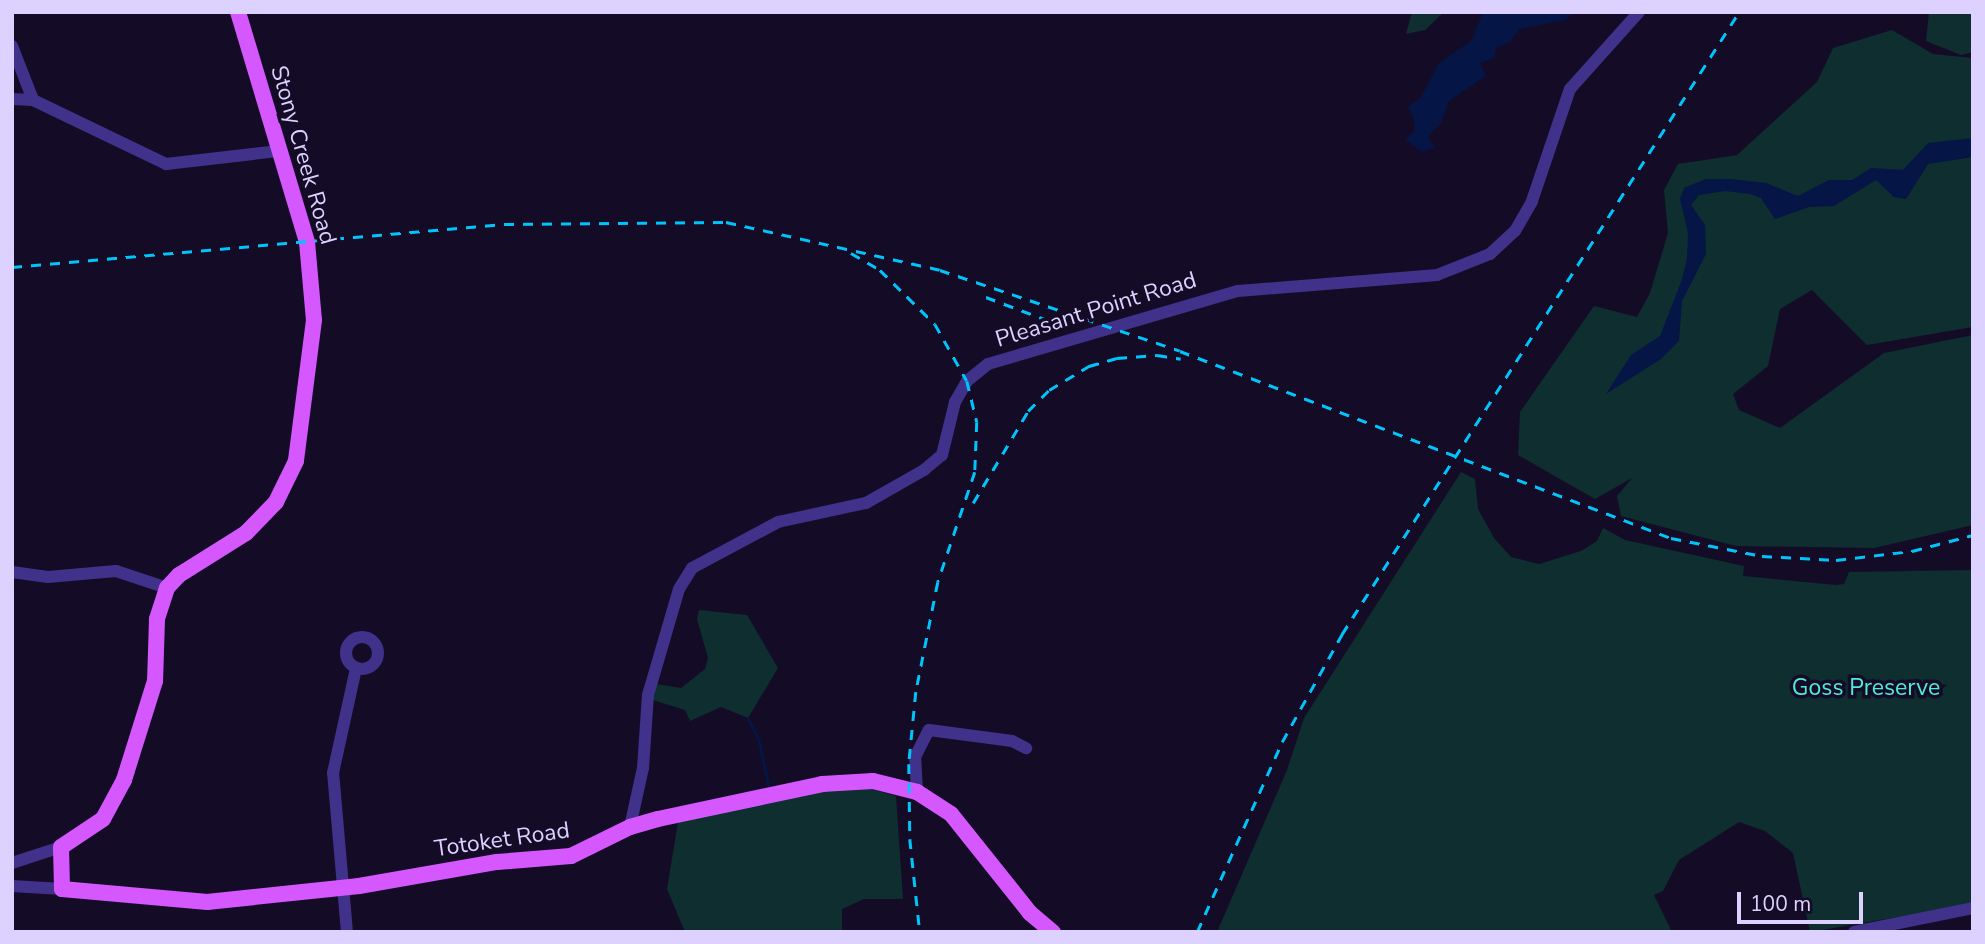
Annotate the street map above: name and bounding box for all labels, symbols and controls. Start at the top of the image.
street label: Stony Creek Road [264,63,342,247]
street label: Pleasant Point Road [992,266,1200,354]
park label: Goss Preserve [1792,674,1940,702]
street label: Totoket Road [433,817,571,863]
scale bar [1740,878,1866,922]
text: 100 m [1750,890,1811,918]

